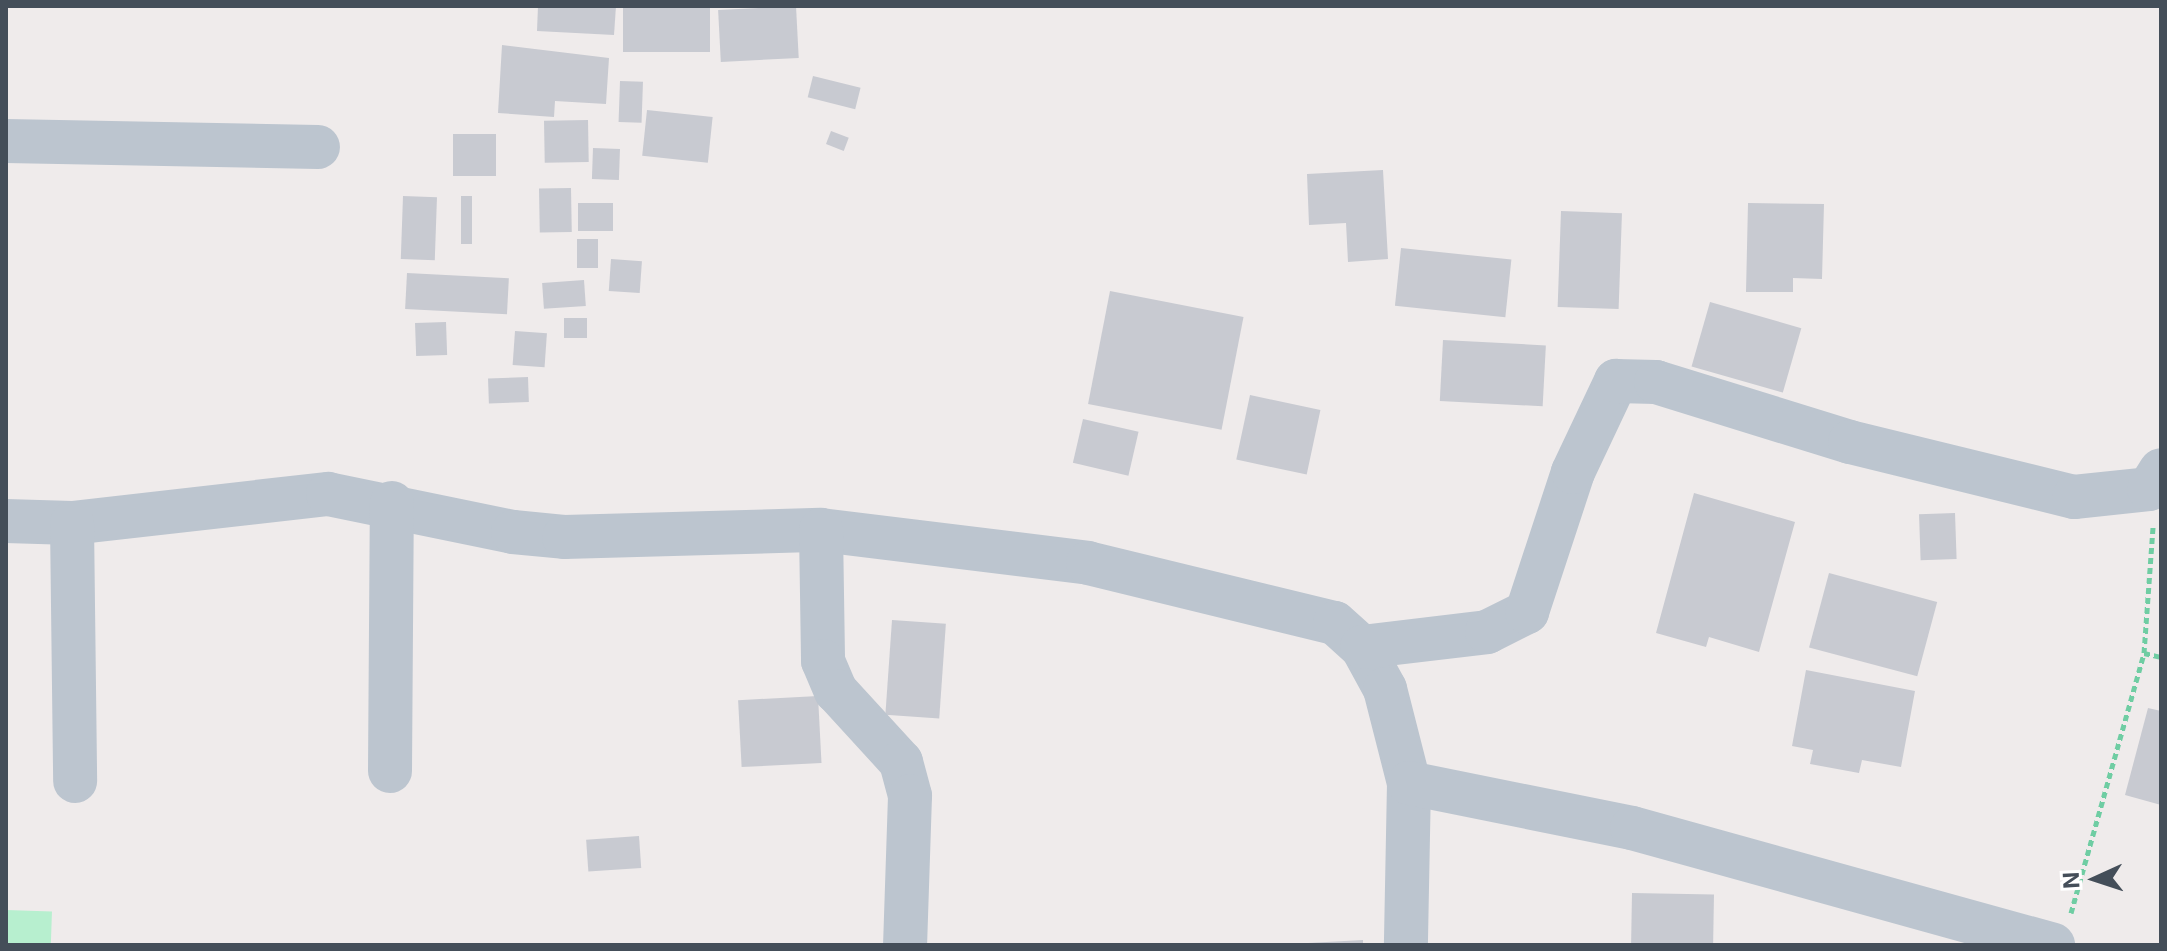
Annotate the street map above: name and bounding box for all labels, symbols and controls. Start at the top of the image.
north arrow [2055,839,2135,919]
text: N [2058,871,2084,889]

